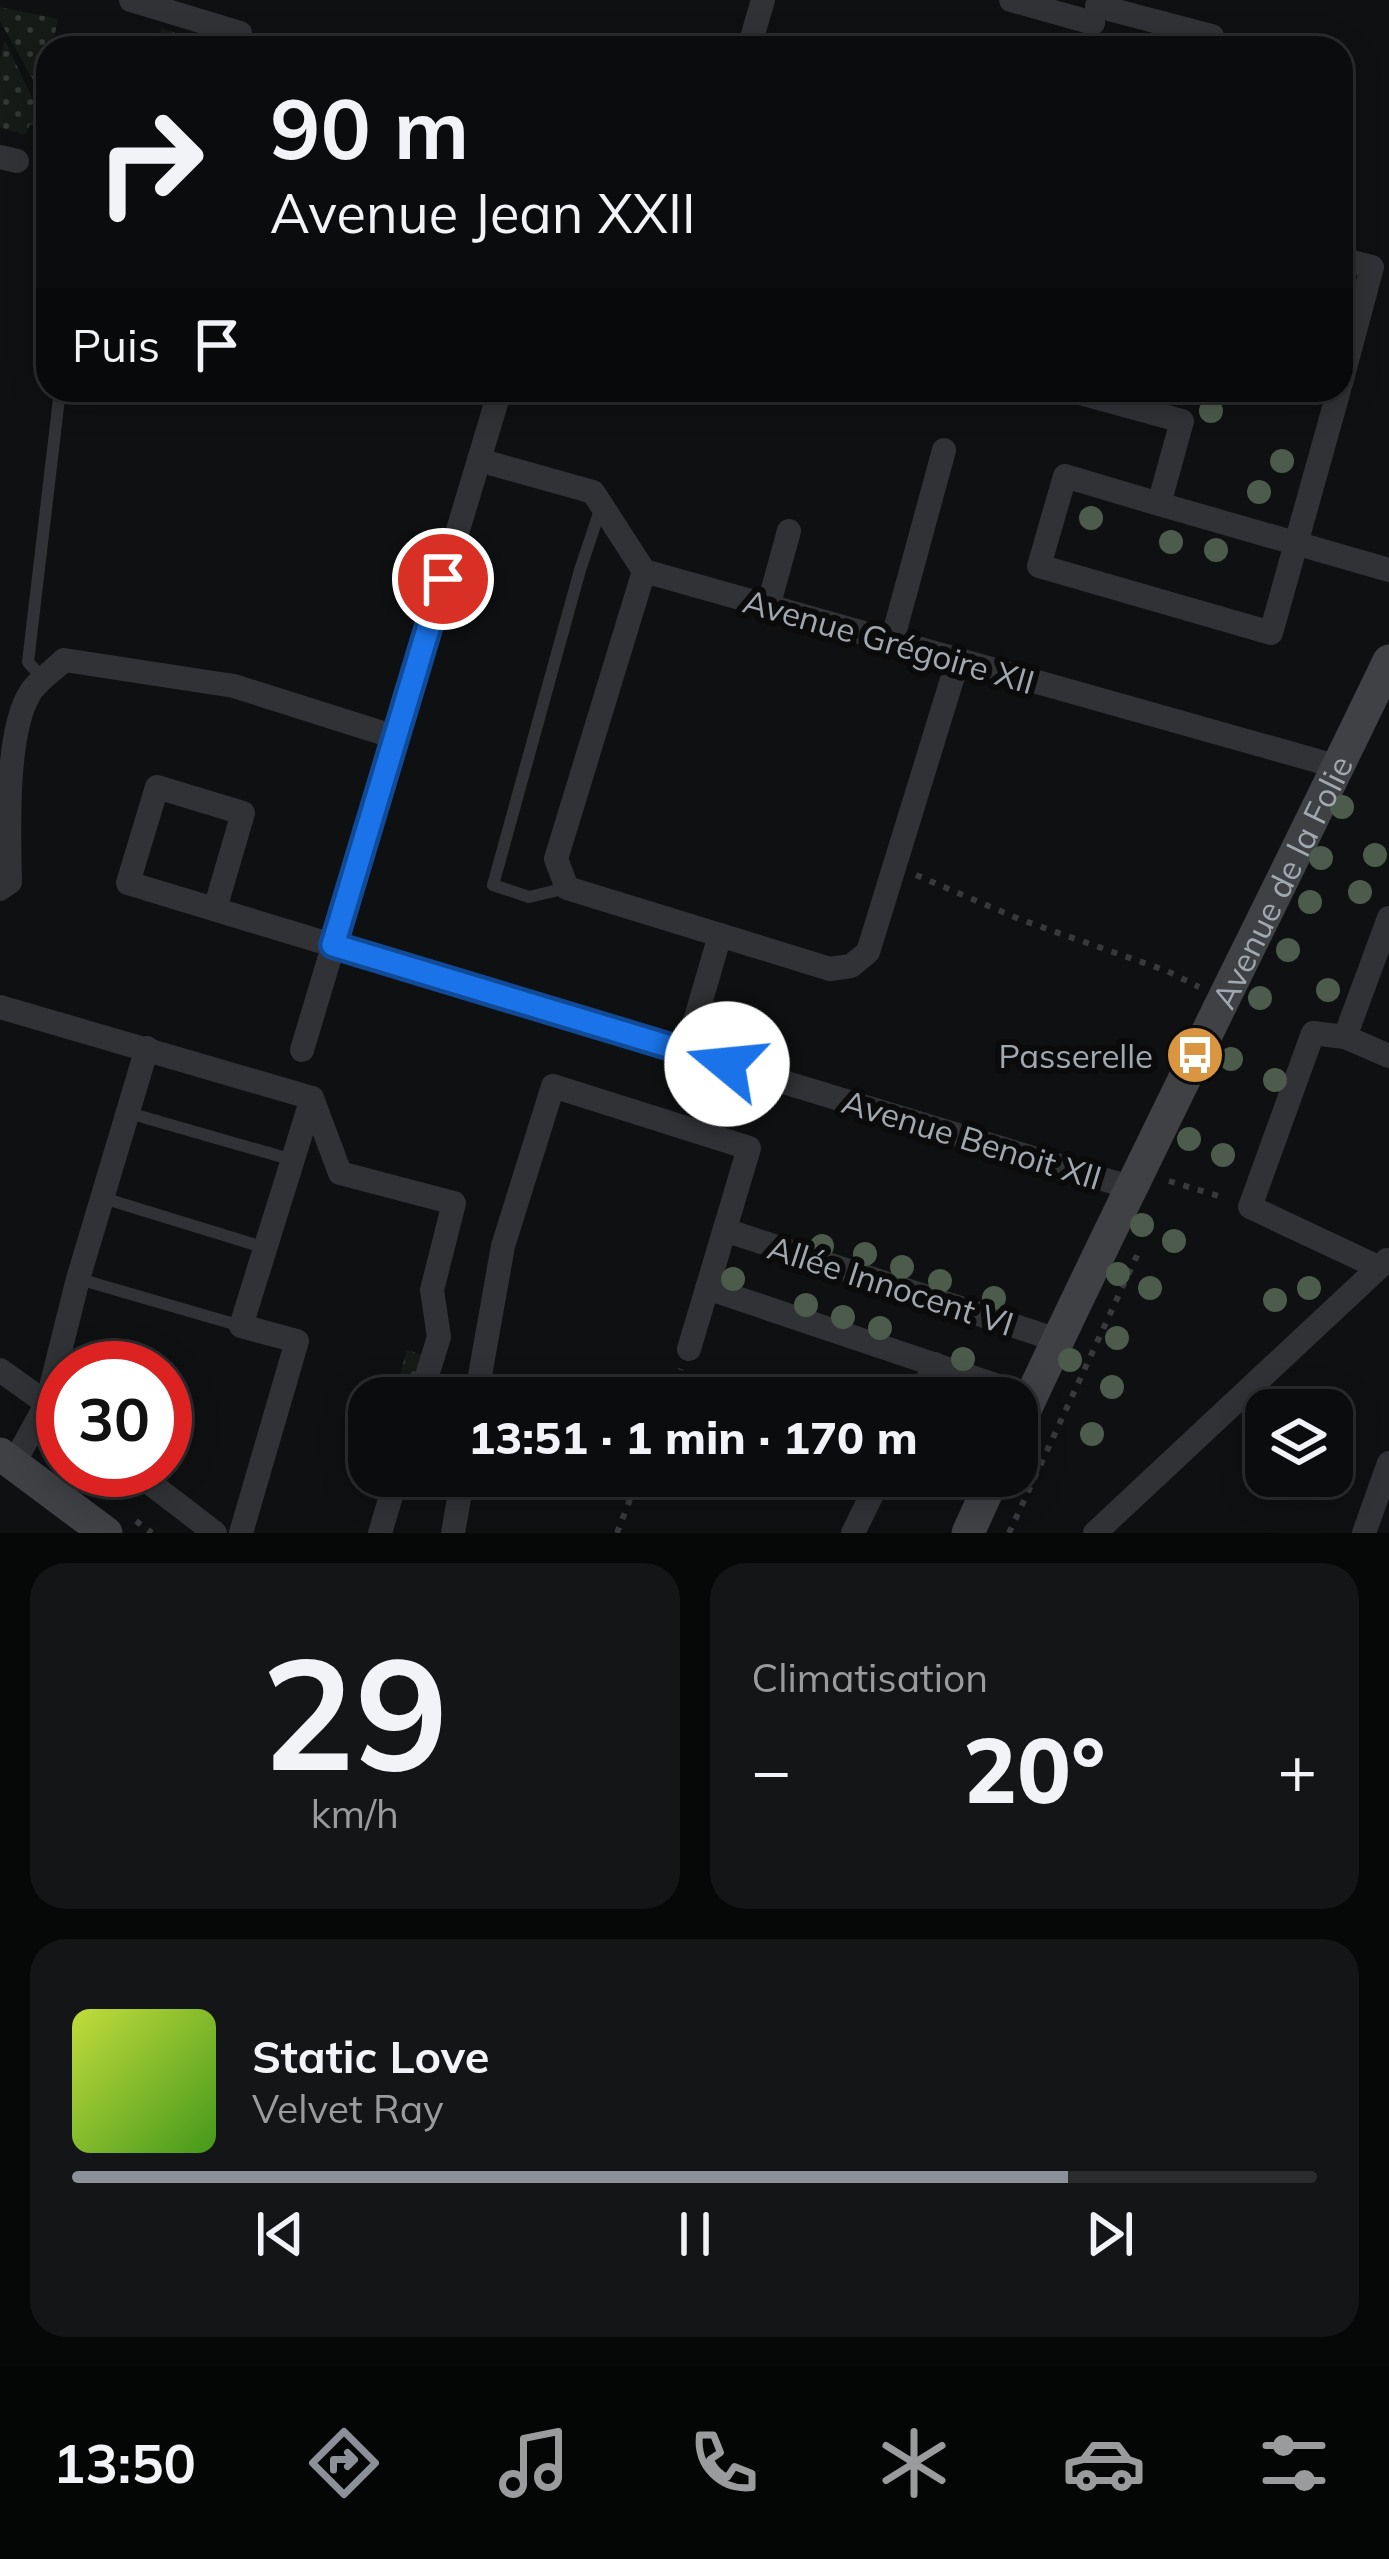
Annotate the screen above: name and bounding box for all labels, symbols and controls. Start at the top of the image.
text: 90 m [270,75,469,180]
icon: right [72,84,228,240]
text: Avenue Jean XXII [270,179,696,247]
icon: arrive [184,312,250,378]
text: Puis [72,317,160,373]
pin [392,528,494,630]
icon: arrive [410,546,476,612]
street label: Avenue Grégoire XII [739,580,1039,702]
street label: Avenue de la Folie [1202,749,1361,1015]
position arrow [664,1001,790,1127]
bus stop icon: Passerelle [1164,1024,1226,1086]
place label: Passerelle [998,1035,1153,1076]
street label: Avenue Benoit XII [837,1080,1107,1198]
street label: Allée Innocent VI [763,1226,1019,1344]
speed limit sign: 30 [36,1341,192,1497]
map controls [1245,1389,1353,1497]
button: layers [1245,1389,1353,1497]
text: 13:51 · 1 min · 170 m [468,1409,918,1465]
text: 29 [261,1613,448,1809]
text: Climatisation [752,1653,988,1702]
text: 20° [963,1713,1106,1826]
text: − [752,1728,791,1811]
text: + [1277,1728,1317,1811]
text: km/h [311,1789,399,1838]
text: Static Love [252,2028,489,2084]
text: Velvet Ray [252,2084,444,2133]
icon: previous [247,2201,313,2267]
icon: pause [662,2201,728,2267]
icon: next [1077,2201,1143,2267]
icon: directions [302,2421,386,2505]
icon: music [492,2421,576,2505]
icon: phone [682,2421,766,2505]
icon: climate [872,2421,956,2505]
icon: car [1062,2421,1146,2505]
icon: filters [1252,2421,1336,2505]
text: 13:50 [53,2429,196,2497]

